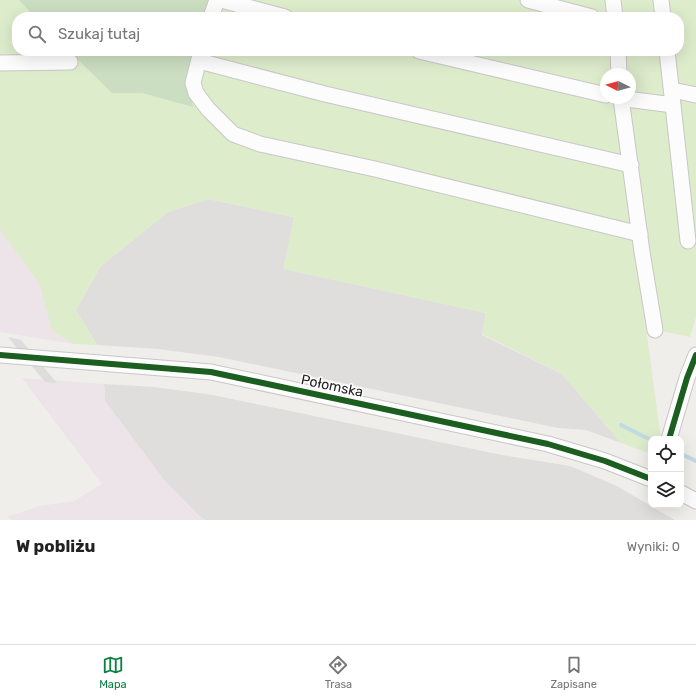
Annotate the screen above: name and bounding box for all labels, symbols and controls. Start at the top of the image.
search box [12,12,684,56]
icon: search [26,23,48,45]
text: Szukaj tutaj [58,25,140,43]
north arrow [600,68,636,104]
street label: Połomska [299,371,365,401]
map controls [648,436,684,508]
button: locate [648,436,684,472]
button: layers [648,472,684,508]
text: W pobliżu [16,536,95,556]
text: Wyniki: 0 [627,539,680,554]
tab: Mapa [99,654,127,691]
tab: Trasa [325,654,352,691]
tab: Zapisane [550,654,597,691]

